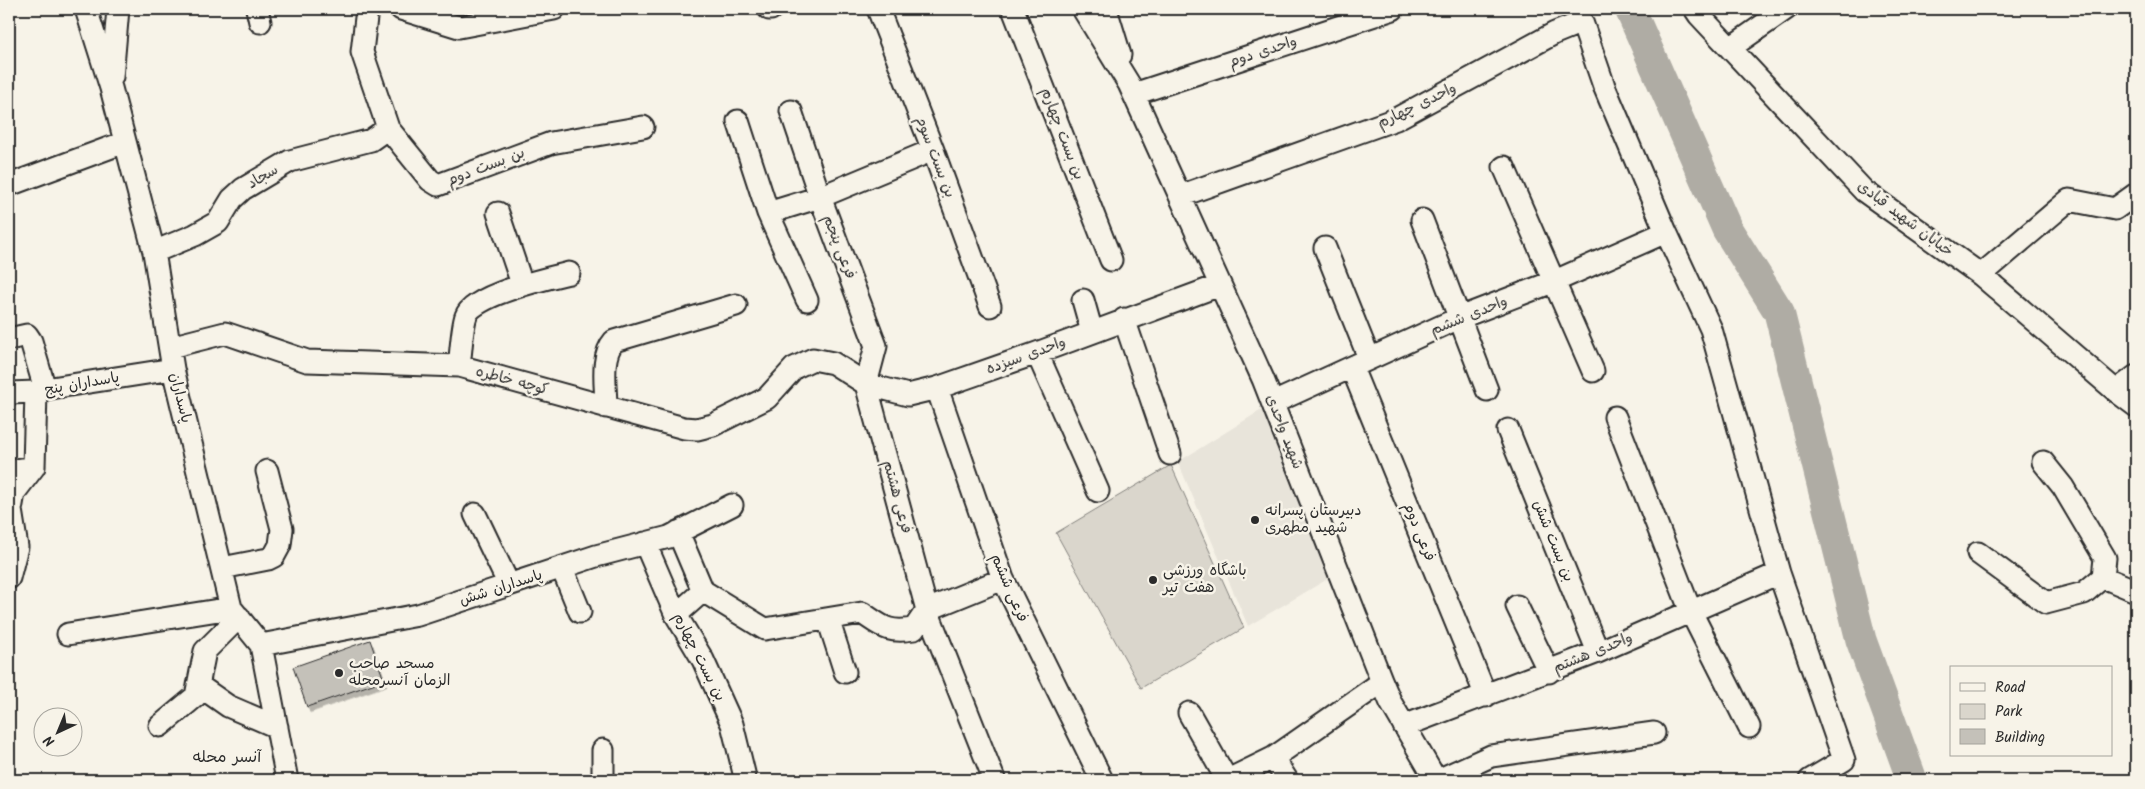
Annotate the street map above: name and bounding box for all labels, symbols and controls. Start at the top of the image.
street label: واحدی دوم [1226,30,1300,74]
street label: واحدی چهارم [1373,76,1461,136]
street label: بن بست چهارم [1033,84,1091,184]
street label: بن بست سوم [908,113,962,201]
street label: بن بست دوم [444,141,528,193]
street label: سجاد [243,158,283,196]
street label: خیابان شهید قبادی [1852,175,1958,263]
street label: فرعی پنجم [816,211,862,283]
street label: واحدی ششم [1427,290,1511,342]
street label: واحدی سیزده [983,331,1069,381]
street label: كوچه خاطره [473,360,551,402]
street label: پاسداران پنج [43,366,121,402]
street label: پاسداران [162,370,198,426]
street label: شهید واحدی [1259,391,1309,473]
street label: فرعی هشتم [876,458,918,536]
street label: بن بست شش [1526,497,1580,585]
place label: دبیرستان پسرانه شهید مطهری [1265,499,1362,540]
street label: فرعی دوم [1396,499,1442,565]
marker: دبیرستان پسرانه شهید مطهری [1249,514,1261,526]
street label: فرعی ششم [984,550,1034,626]
place label: باشگاه ورزشی هفت تیر [1161,559,1247,600]
street label: پاسداران شش [456,563,546,613]
marker: باشگاه ورزشی هفت تیر [1147,574,1159,586]
street label: بن بست چهارم [666,608,732,706]
street label: واحدی هشتم [1550,626,1636,680]
place label: مسجد صاحب الزمان آنسرمحله [349,652,450,693]
legend [1950,666,2112,756]
marker: مسجد صاحب الزمان آنسرمحله [333,667,345,679]
text: Road [1995,676,2026,700]
text: Park [1995,700,2023,724]
north arrow [32,706,82,756]
text: Building [1995,726,2045,750]
text: N [39,730,60,752]
district label: آنسر محله [193,745,262,770]

